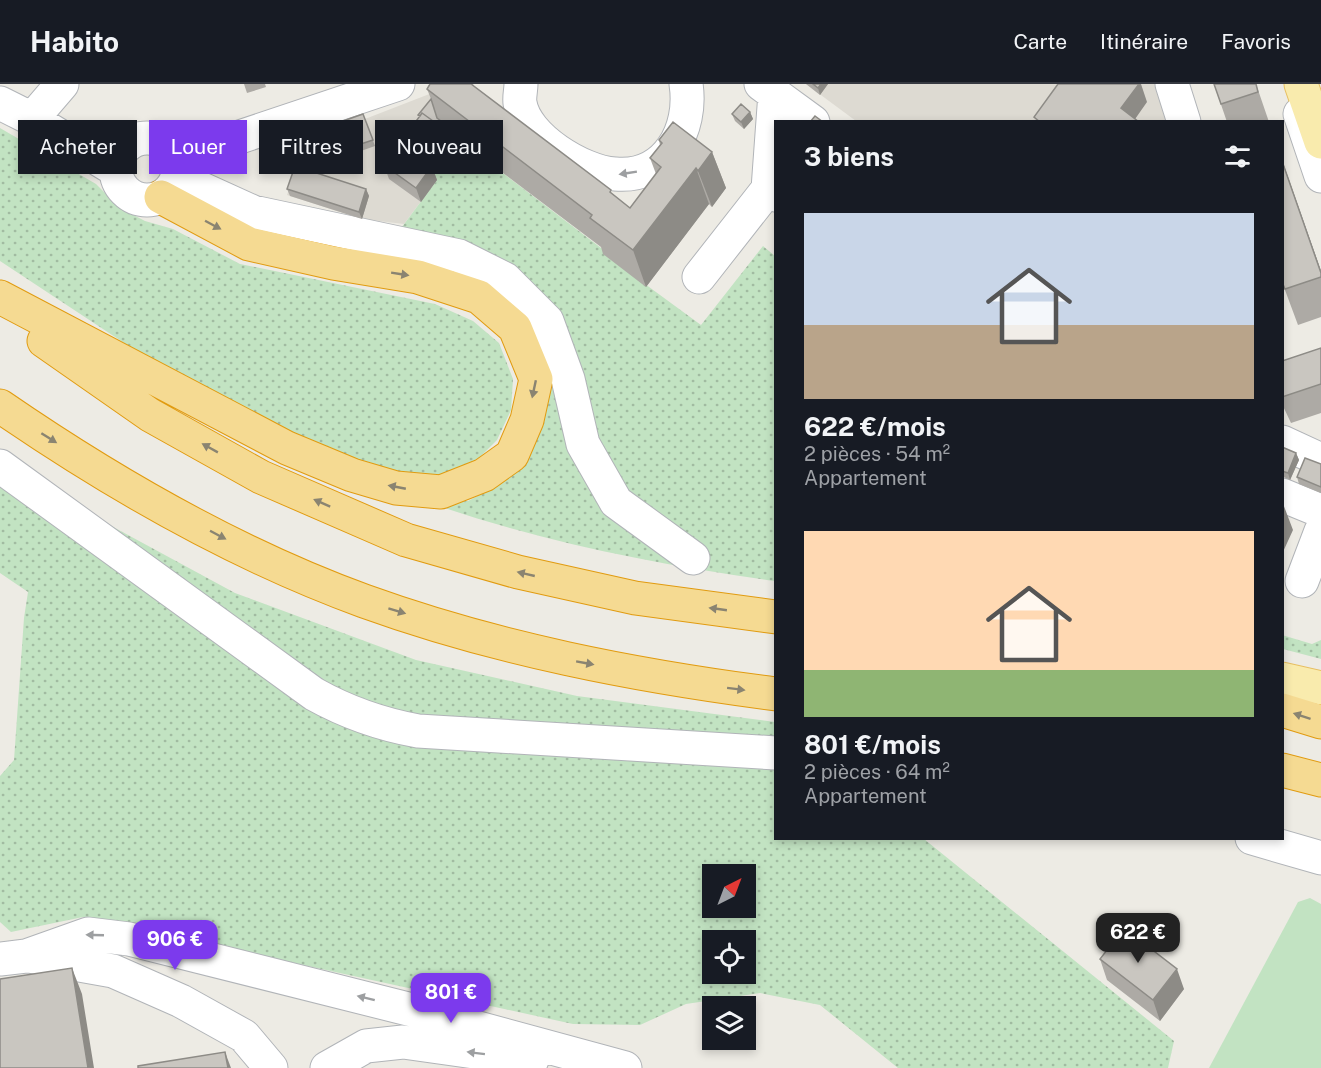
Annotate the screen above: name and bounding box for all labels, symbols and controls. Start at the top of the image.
text: Habito [30,25,119,58]
text: Carte [1013,29,1067,54]
text: Itinéraire [1100,29,1188,54]
text: Favoris [1221,29,1291,54]
chip: Acheter [18,120,137,174]
chip: Louer [149,120,247,174]
chip: Filtres [259,120,363,174]
chip: Nouveau [375,120,503,174]
icon: filters [1221,140,1254,173]
text: 3 biens [804,141,894,172]
one-way arrow [618,168,637,177]
one-way arrow [205,220,222,230]
icon: home [975,252,1083,360]
one-way arrow [391,270,410,279]
one-way arrow [529,380,538,399]
text: 622 €/mois [804,411,946,442]
one-way arrow [41,432,57,443]
text: 2 pièces · 54 m² [804,442,950,466]
one-way arrow [201,443,218,453]
text: Appartement [804,466,927,490]
one-way arrow [387,482,406,491]
one-way arrow [313,498,331,508]
one-way arrow [210,530,227,540]
one-way arrow [517,568,535,578]
icon: home [975,570,1083,678]
one-way arrow [708,604,727,613]
one-way arrow [388,607,406,616]
one-way arrow [576,659,595,668]
one-way arrow [727,684,746,693]
one-way arrow [1293,710,1311,720]
text: 801 €/mois [804,729,941,760]
text: 2 pièces · 64 m² [804,760,950,784]
text: Appartement [804,784,927,808]
north arrow [702,864,756,918]
map controls [702,864,756,1050]
pin: 622 € [1096,913,1180,964]
pin: 906 € [133,920,217,971]
text: 622 € [1110,920,1166,944]
text: 906 € [147,927,203,951]
button: locate [702,930,756,984]
one-way arrow [85,931,104,940]
pin: 801 € [409,973,493,1024]
text: 801 € [425,980,477,1004]
one-way arrow [357,993,375,1003]
button: layers [702,996,756,1050]
one-way arrow [466,1048,485,1058]

